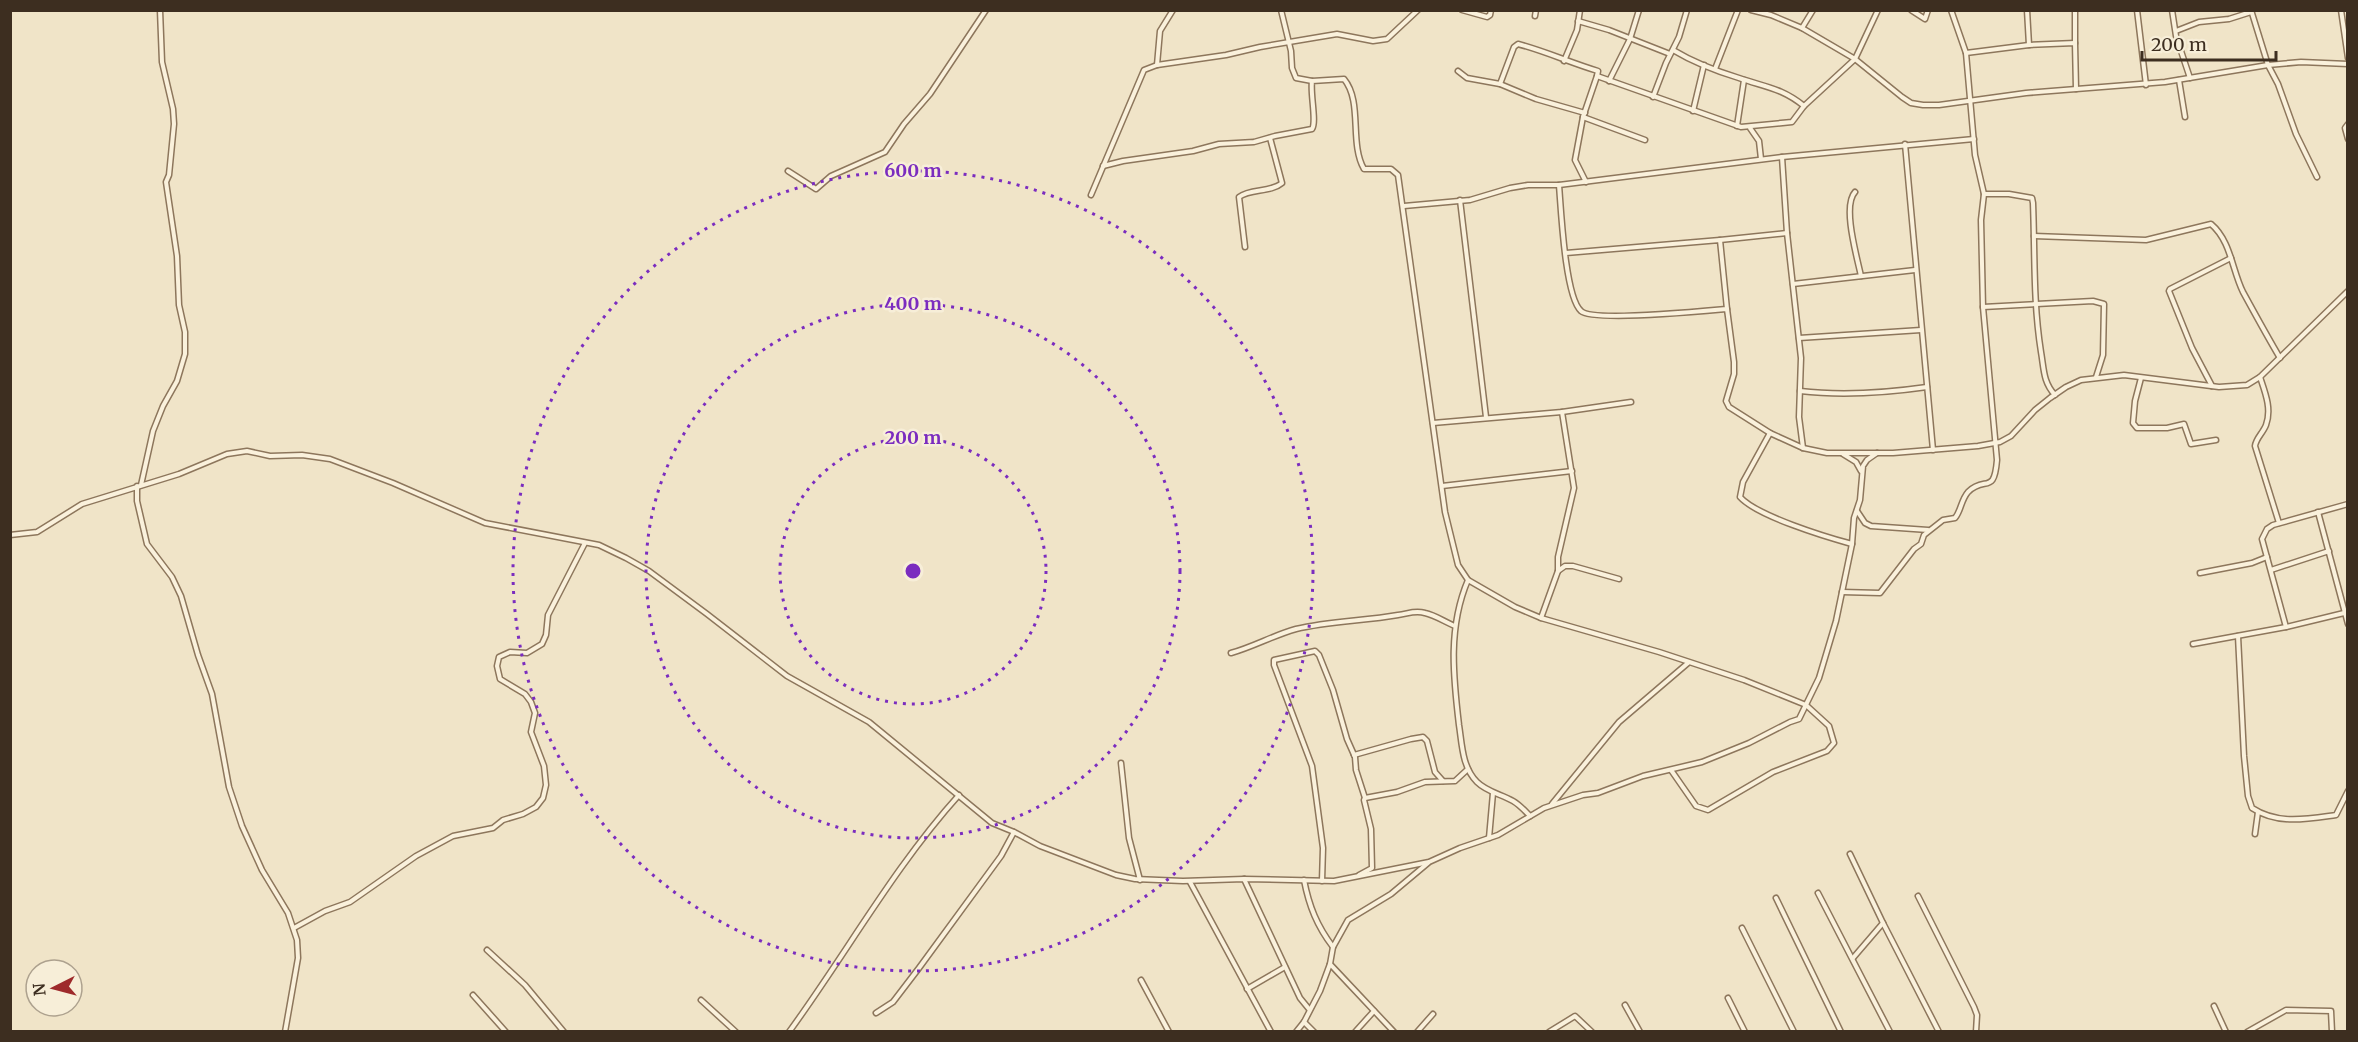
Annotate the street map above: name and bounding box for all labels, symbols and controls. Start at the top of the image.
scale bar [2142,24,2276,62]
text: 200 m [2151,33,2207,56]
text: 600 m [884,159,942,182]
text: 400 m [884,292,942,315]
text: 200 m [885,426,941,449]
centre of rings [903,561,923,581]
north arrow [24,958,84,1018]
text: N [28,982,50,997]

